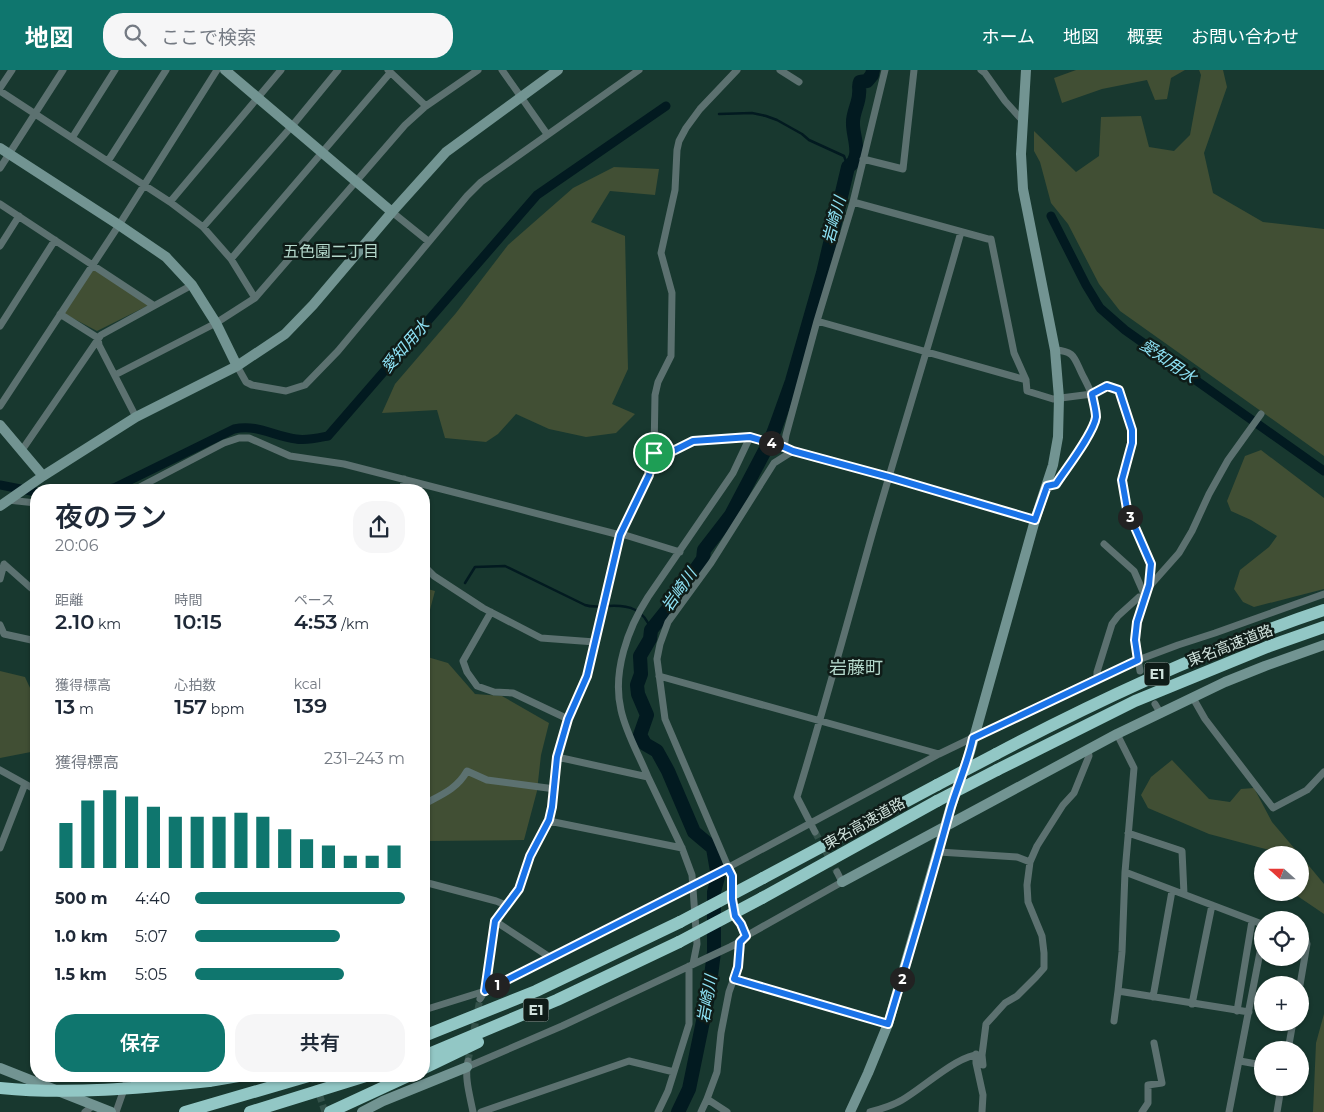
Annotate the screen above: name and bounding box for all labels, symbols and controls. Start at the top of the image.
search box [103,13,453,58]
icon: search [121,21,149,49]
text: 地図 [25,23,73,52]
text: ここで検索 [161,26,256,49]
text: ホーム [982,26,1035,48]
text: 地図 [1063,26,1099,48]
text: 概要 [1127,26,1163,48]
text: お問い合わせ [1191,26,1299,48]
water label: 岩崎川 [819,192,850,246]
district label: 五色園二丁目 [283,242,379,261]
water label: 愛知用水 [377,314,434,376]
water label: 愛知用水 [1136,335,1201,388]
pin: 4 [758,430,784,456]
pin [633,432,675,474]
text: 4 [767,434,776,452]
icon: arrive [640,439,668,467]
text: 夜のラン [55,500,167,534]
button: share [353,501,405,553]
pin: 3 [1118,504,1142,530]
text: 3 [1126,508,1135,526]
text: 20:06 [55,536,98,555]
water label: 岩崎川 [657,563,702,615]
text: 距離 [55,591,83,609]
text: 時間 [174,591,202,609]
text: ペース [294,591,335,609]
text: 2.10 [55,609,94,634]
text: 10:15 [174,609,222,634]
text: 4:53 [294,609,338,634]
text: km [94,615,121,633]
text: /km [338,615,369,633]
street label: 東名高速道路 [1185,620,1275,670]
district label: 岩藤町 [829,657,883,679]
road number: E1 [1144,662,1170,686]
text: kcal [294,675,322,693]
text: 獲得標高 [55,676,111,694]
text: 心拍数 [174,676,216,694]
text: 139 [294,693,327,718]
text: 13 [55,694,75,719]
text: 157 [174,694,207,719]
text: m [75,700,94,718]
text: bpm [207,700,245,718]
text: 231–243 m [324,749,405,768]
text: 獲得標高 [55,753,119,772]
street label: 東名高速道路 [820,793,908,853]
north arrow [1254,846,1309,901]
map controls [1254,846,1309,1096]
text: 500 m [55,889,108,908]
text: 4:40 [135,889,170,908]
button: locate [1254,911,1309,966]
text: 1.0 km [55,927,108,946]
text: 5:07 [135,927,167,946]
text: 1.5 km [55,965,107,984]
text: 5:05 [135,965,167,984]
pin: 2 [890,966,914,992]
text: 2 [898,970,907,988]
pin: 1 [484,972,510,998]
water label: 岩崎川 [693,972,721,1024]
text: 1 [495,976,500,994]
button: + [1254,976,1309,1031]
road number: E1 [524,998,548,1022]
button: 保存 [55,1014,225,1072]
button: 共有 [235,1014,405,1072]
button: − [1254,1041,1309,1096]

